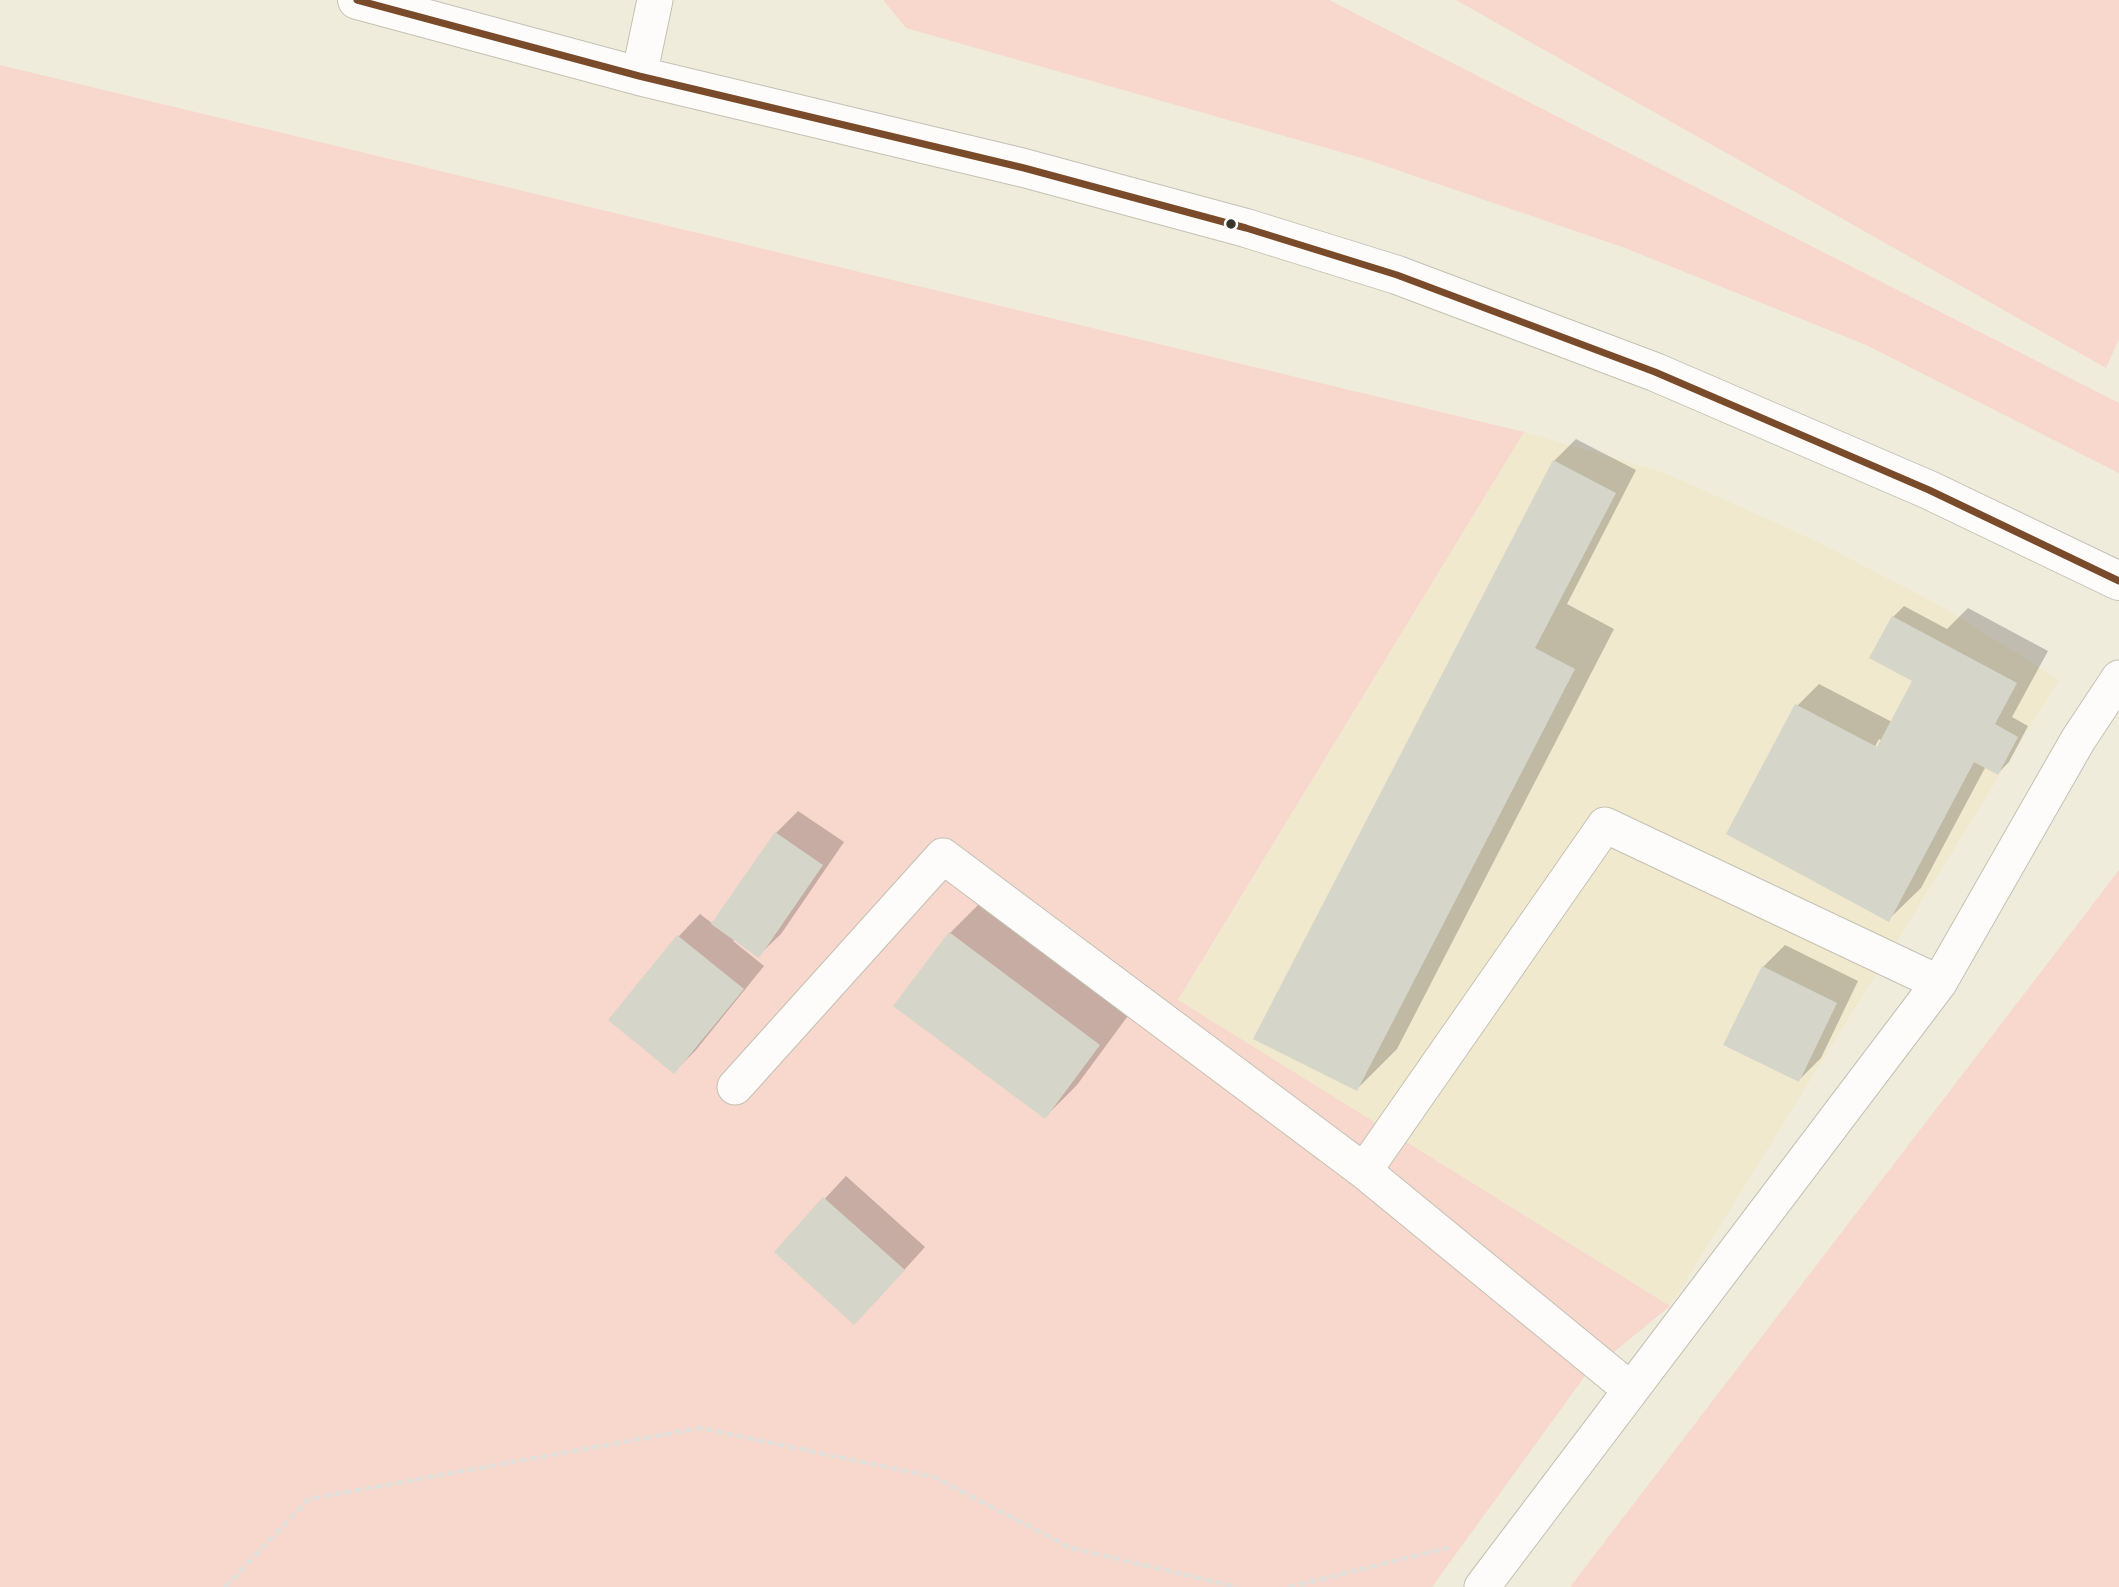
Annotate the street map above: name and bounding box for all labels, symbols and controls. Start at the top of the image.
unlabelled marker [1224,217,1238,231]

